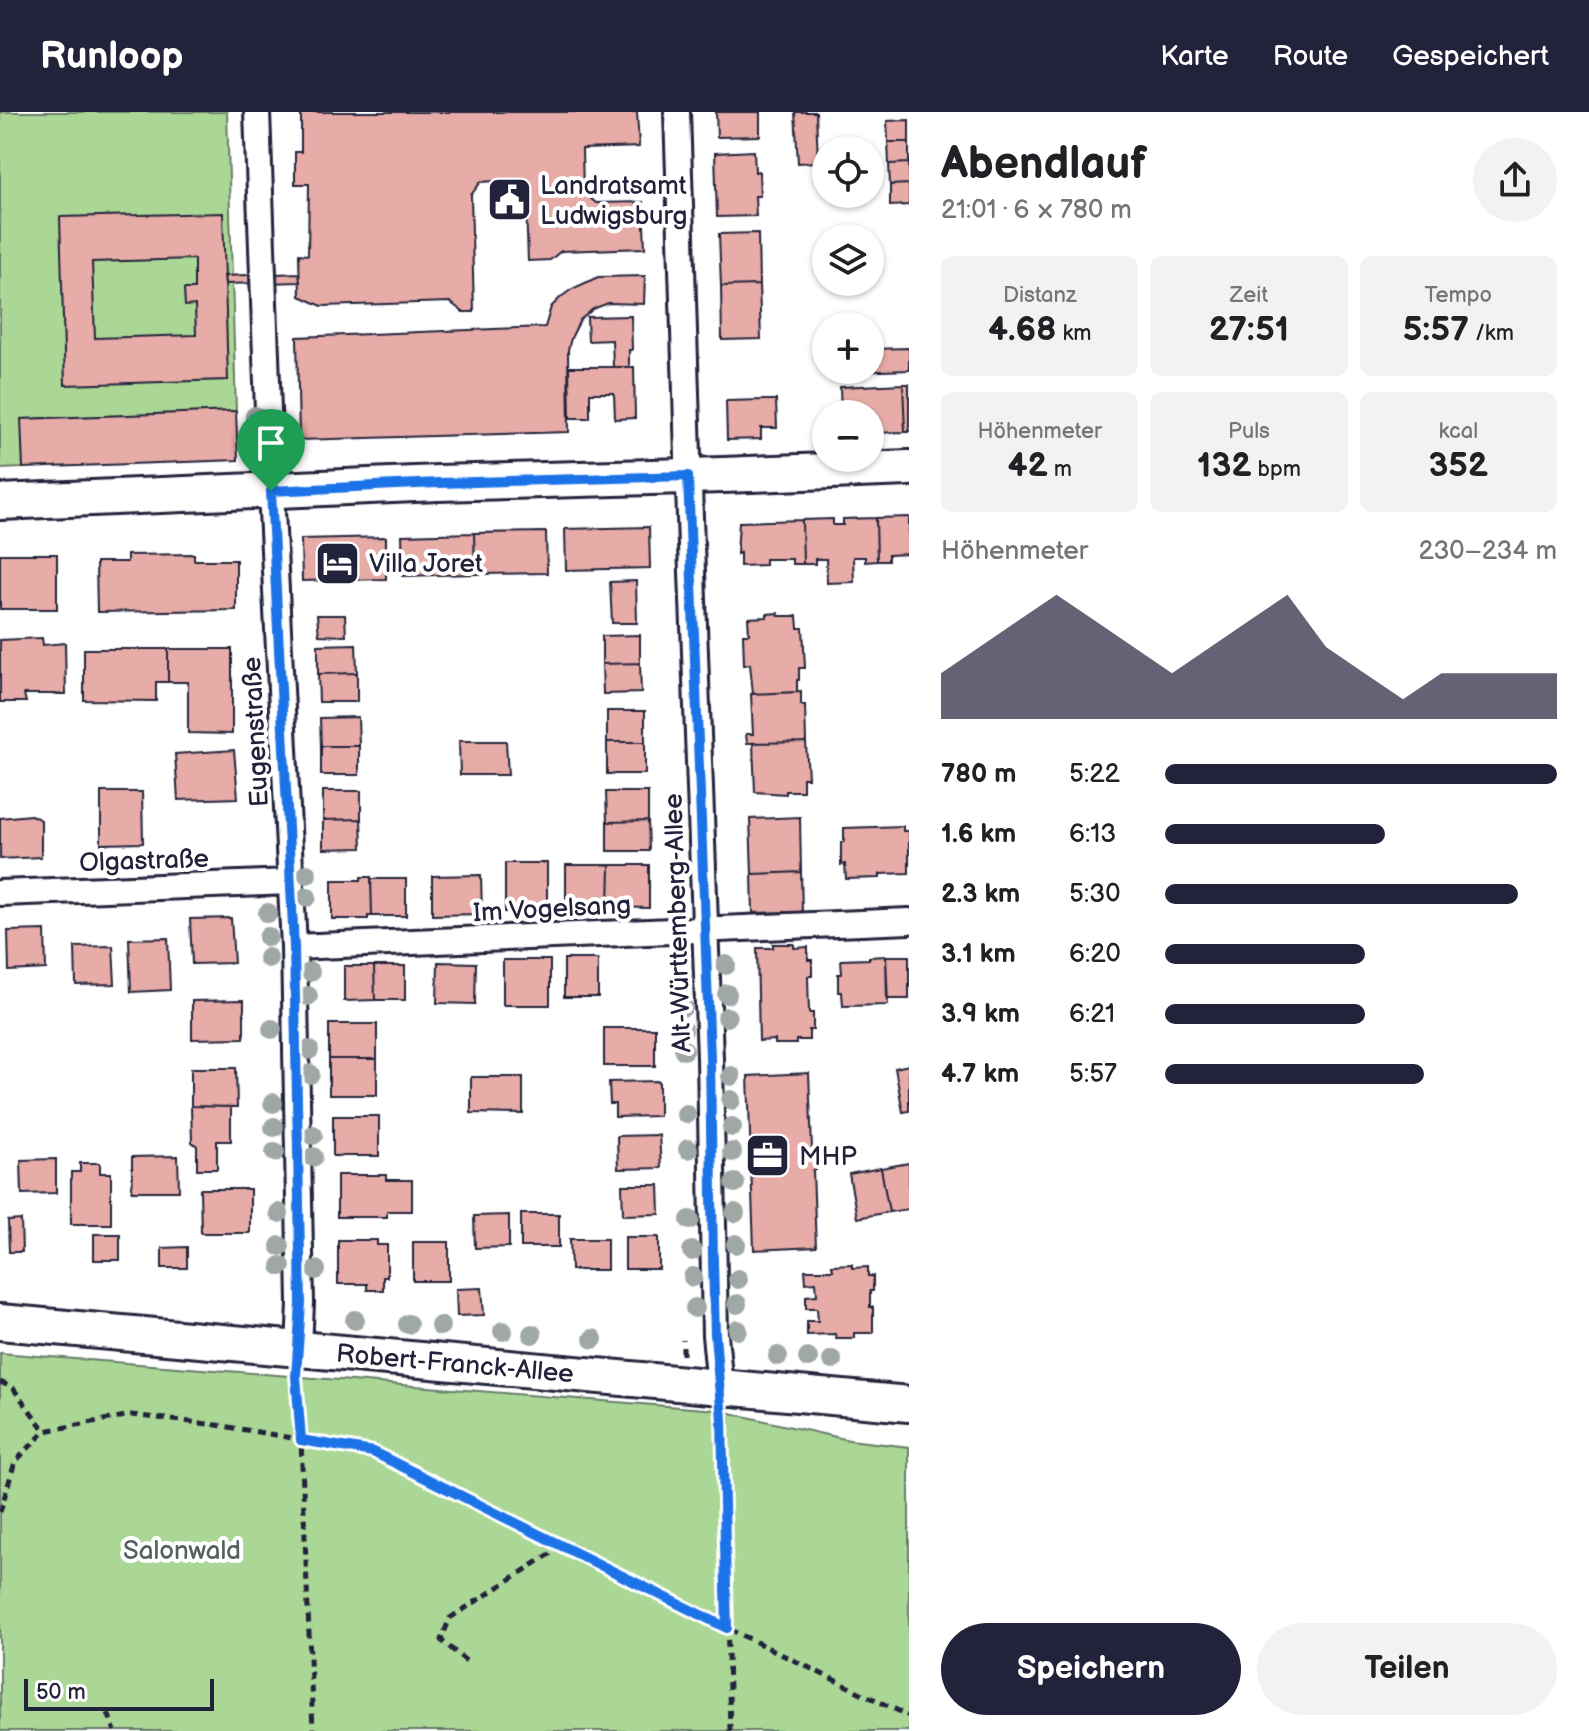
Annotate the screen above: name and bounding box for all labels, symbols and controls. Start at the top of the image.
text: Runloop [40,34,183,79]
text: Karte [1160,40,1229,73]
text: Route [1273,40,1348,73]
text: Gespeichert [1392,40,1549,73]
map controls [812,136,884,472]
button: locate [812,136,884,208]
text: Abendlauf [941,138,1147,191]
button: share [1473,138,1557,222]
place label: Landratsamt Ludwigsburg [540,171,687,232]
public building icon: Landratsamt Ludwigsburg [485,176,533,224]
text: 21:01 · 6 × 780 m [941,195,1132,226]
button: layers [812,224,884,296]
text: Distanz [1003,282,1076,309]
text: Zeit [1230,282,1268,309]
text: Tempo [1425,282,1492,309]
text: 4.68 [988,309,1056,350]
text: 27:51 [1209,309,1289,350]
text: 5:57 [1403,309,1469,350]
button: + [812,312,884,384]
text: km [1056,320,1091,347]
text: /km [1469,320,1514,347]
button: − [812,400,884,472]
pin [237,409,305,491]
text: Höhenmeter [977,418,1102,445]
text: Puls [1228,418,1270,445]
text: kcal [1439,418,1478,445]
icon: arrive [249,421,293,465]
text: 42 [1007,445,1048,486]
text: 132 [1197,445,1252,486]
text: 352 [1428,445,1488,486]
text: m [1048,456,1072,483]
text: bpm [1252,456,1301,483]
text: Höhenmeter [941,536,1088,567]
text: 230–234 m [1419,536,1557,567]
hotel icon: Villa Joret [314,539,362,587]
place label: Villa Joret [369,549,483,580]
street label: Eugenstraße [237,656,276,808]
text: 780 m [941,759,1016,790]
text: 5:22 [1069,759,1120,790]
street label: Alt-Württemberg-Allee [658,793,699,1053]
text: 1.6 km [941,819,1016,850]
text: 6:13 [1069,819,1116,850]
street label: Olgastraße [79,844,209,879]
text: 2.3 km [941,879,1020,910]
text: 5:30 [1069,879,1120,910]
street label: Im Vogelsang [472,890,632,929]
text: 3.1 km [941,939,1016,970]
text: 6:20 [1069,939,1121,970]
text: 3.9 km [941,999,1020,1030]
text: 6:21 [1069,999,1115,1030]
text: 4.7 km [941,1059,1019,1090]
text: 5:57 [1069,1059,1117,1090]
office icon: MHP [744,1132,792,1180]
place label: MHP [799,1142,857,1173]
street label: Robert-Franck-Allee [335,1339,575,1390]
park label: Salonwald [123,1536,241,1567]
button: Speichern [941,1623,1241,1715]
button: Teilen [1257,1623,1557,1715]
scale bar [24,1675,214,1711]
text: 50 m [36,1679,86,1706]

